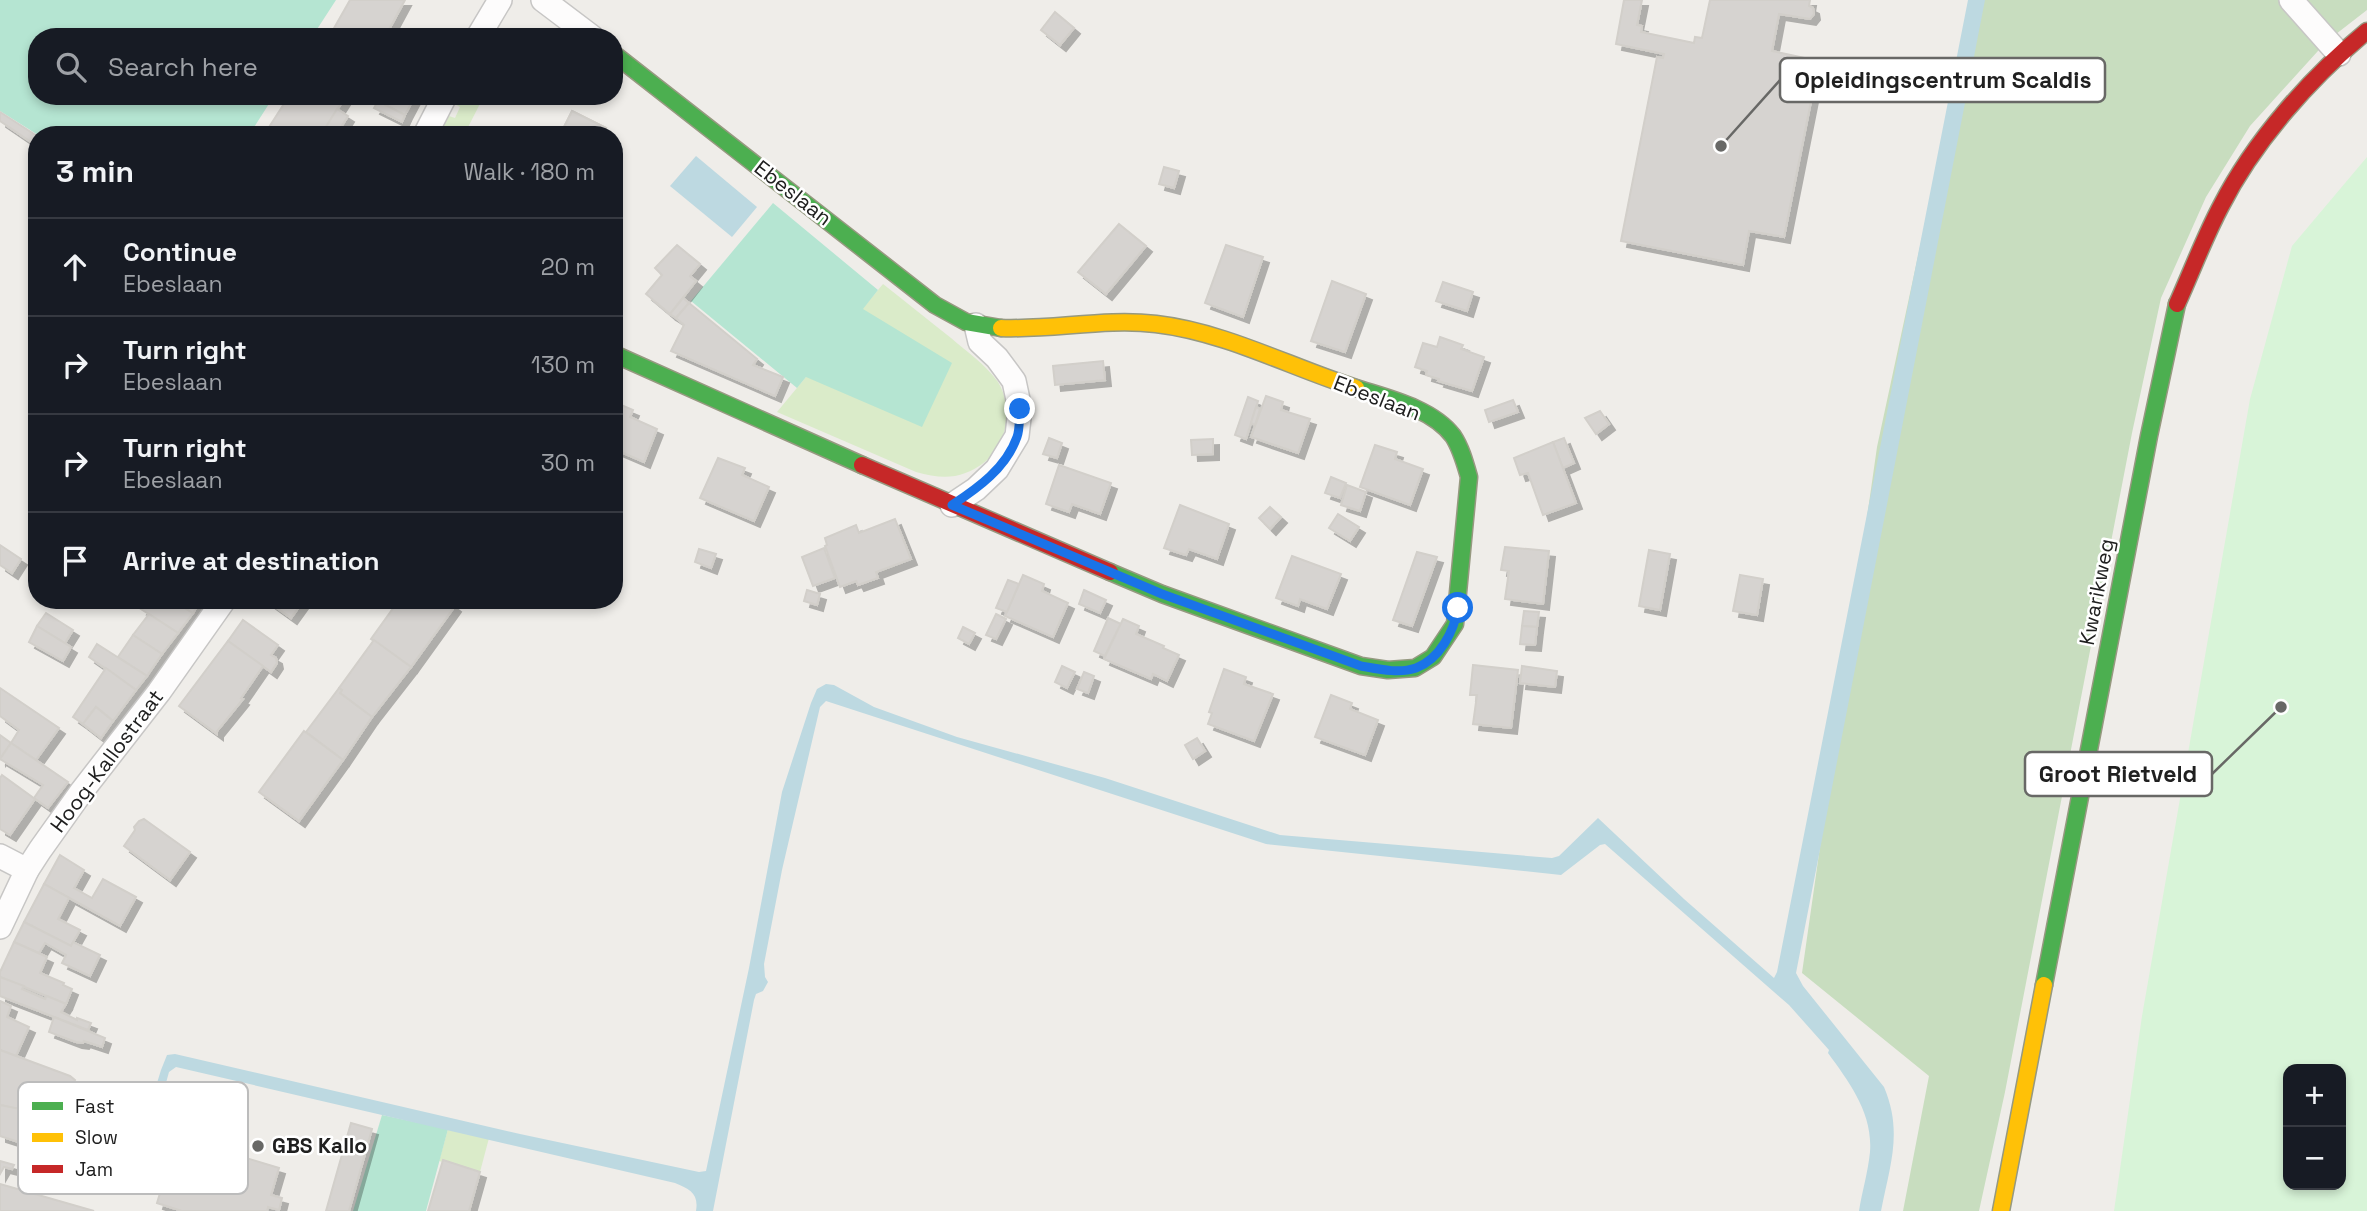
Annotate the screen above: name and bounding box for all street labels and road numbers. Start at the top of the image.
street label: Ebeslaan [749,154,837,231]
street label: Ebeslaan [1330,369,1425,426]
street label: Kwarikweg [2073,536,2120,647]
street label: Hoog-Kallostraat [44,684,169,838]

